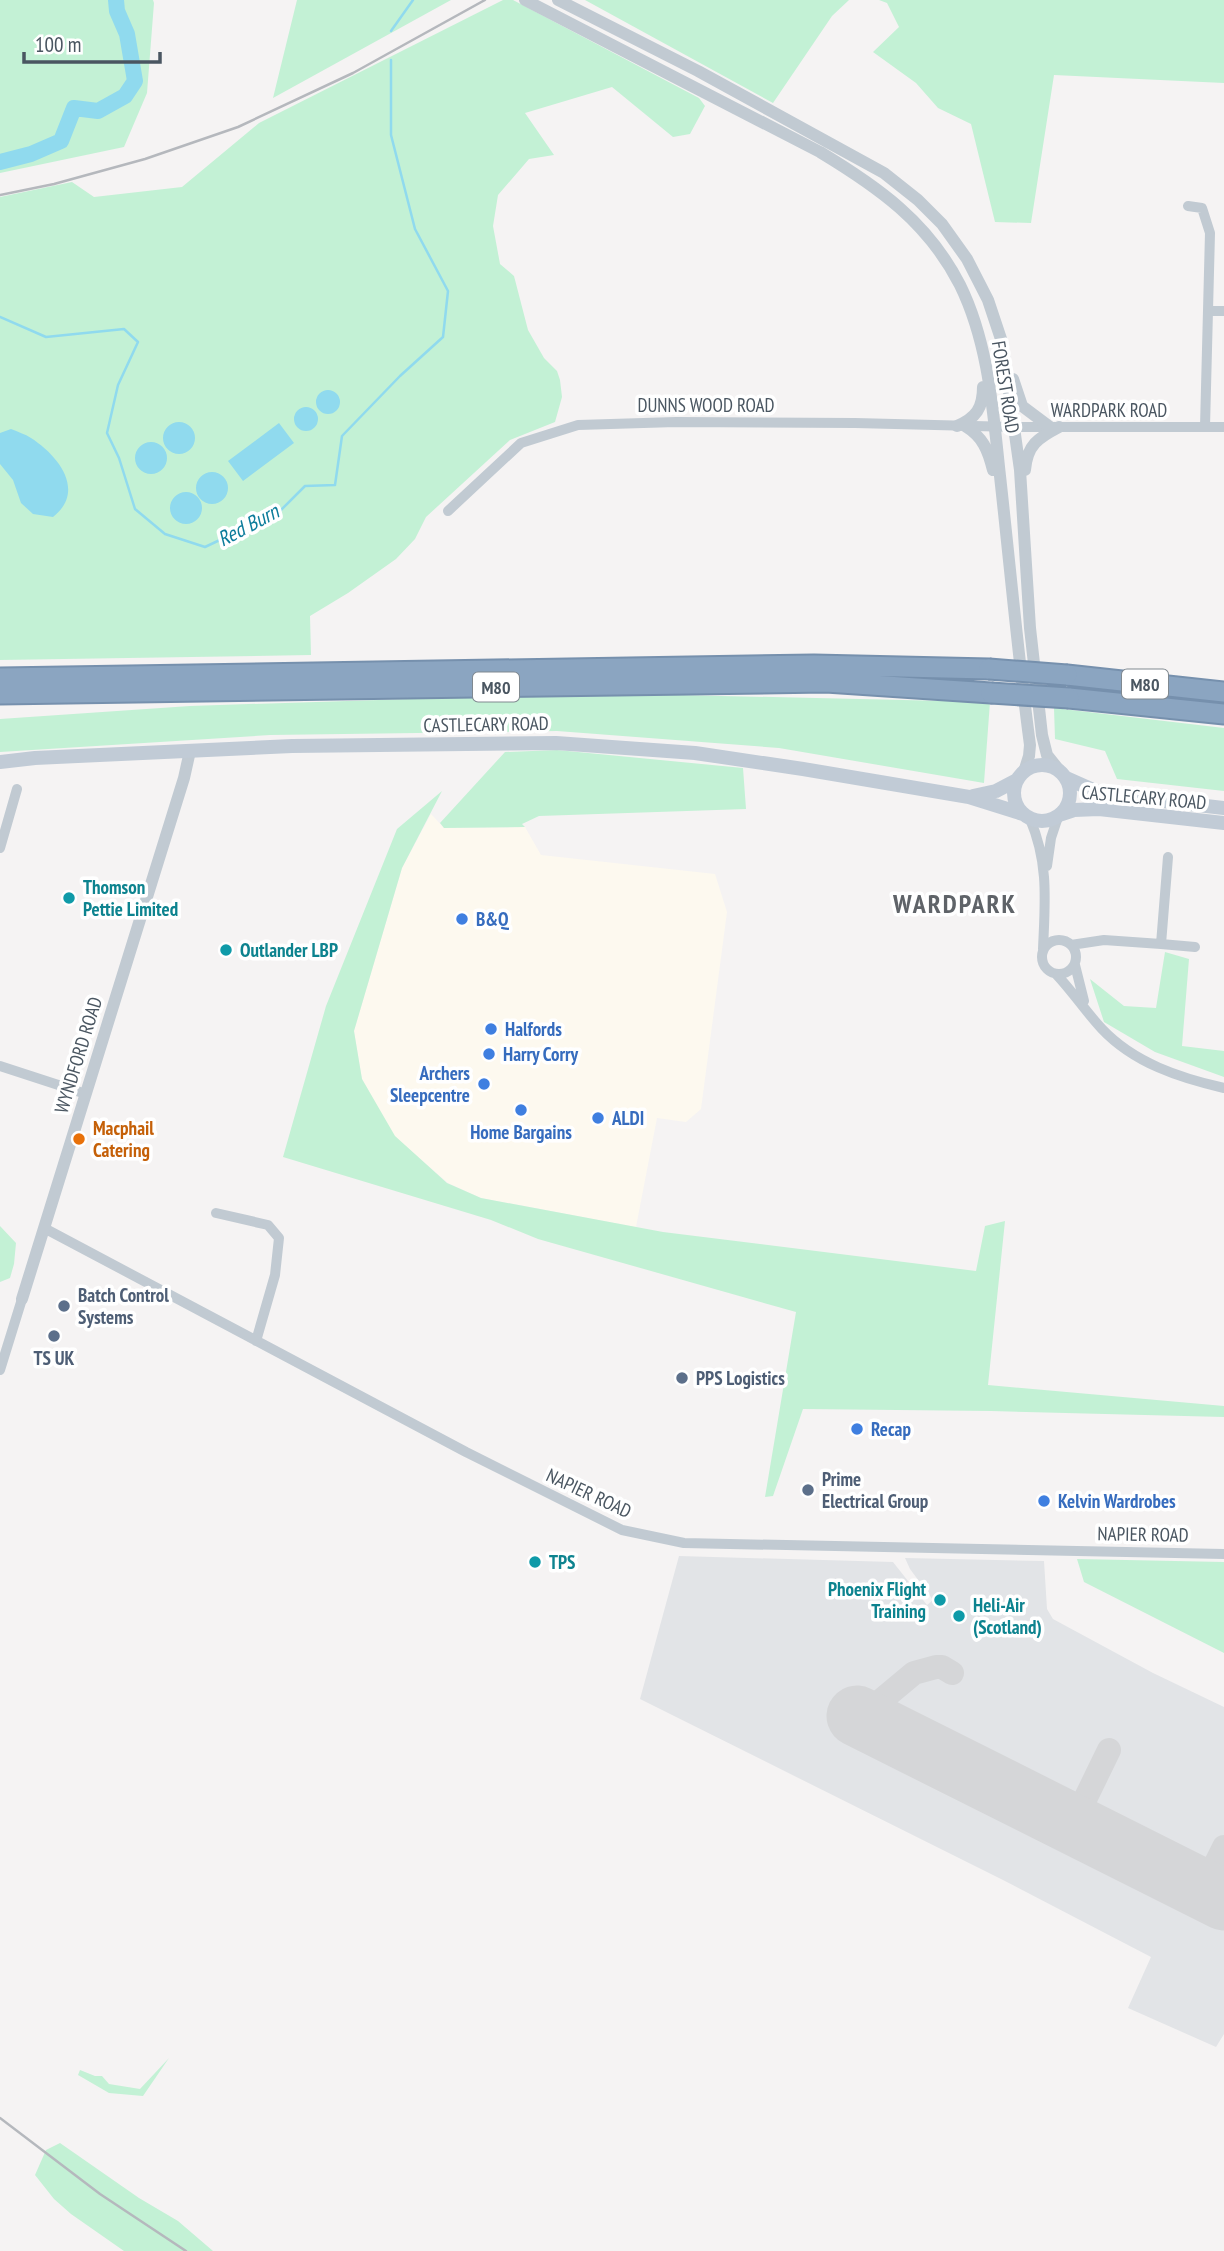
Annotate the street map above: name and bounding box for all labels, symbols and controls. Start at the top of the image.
scale bar [24,21,161,65]
text: 100 m [35,31,81,58]
street label: FOREST ROAD [987,339,1025,435]
street label: DUNNS WOOD ROAD [637,393,775,417]
street label: WARDPARK ROAD [1051,398,1167,422]
water label: Red Burn [213,497,285,552]
road number: M80 [1122,670,1168,698]
road number: M80 [473,672,519,702]
street label: CASTLECARY ROAD [423,711,549,737]
street label: CASTLECARY ROAD [1081,780,1207,814]
place label: Thomson Pettie Limited [83,875,178,921]
district label: WARDPARK [892,887,1017,920]
marker: Thomson Pettie Limited [61,890,77,906]
place label: B&Q [476,907,509,931]
marker: B&Q [454,911,470,927]
place label: Outlander LBP [240,938,338,962]
marker: Outlander LBP [218,942,234,958]
street label: WYNDFORD ROAD [49,994,107,1116]
place label: Halfords [505,1017,562,1041]
marker: Halfords [483,1021,499,1037]
place label: Harry Corry [503,1042,579,1066]
marker: Harry Corry [481,1046,497,1062]
place label: Archers Sleepcentre [390,1061,470,1107]
marker: Archers Sleepcentre [476,1076,492,1092]
marker: Home Bargains [513,1102,529,1118]
place label: ALDI [611,1106,644,1130]
marker: ALDI [590,1110,606,1126]
place label: Macphail Catering [93,1116,154,1162]
place label: Home Bargains [470,1120,572,1144]
marker: Macphail Catering [71,1131,87,1147]
place label: Batch Control Systems [78,1283,169,1329]
marker: Batch Control Systems [56,1298,72,1314]
marker: TS UK [46,1328,62,1344]
place label: TS UK [34,1346,75,1370]
place label: PPS Logistics [696,1366,785,1390]
marker: PPS Logistics [674,1370,690,1386]
place label: Recap [871,1417,911,1441]
marker: Recap [849,1421,865,1437]
street label: NAPIER ROAD [543,1463,635,1523]
place label: Prime Electrical Group [822,1467,929,1513]
marker: Prime Electrical Group [800,1482,816,1498]
place label: Kelvin Wardrobes [1058,1489,1176,1513]
marker: Kelvin Wardrobes [1036,1493,1052,1509]
street label: NAPIER ROAD [1097,1521,1189,1547]
place label: TPS [549,1550,575,1574]
marker: TPS [527,1554,543,1570]
place label: Phoenix Flight Training [828,1577,926,1623]
marker: Phoenix Flight Training [932,1592,948,1608]
place label: Heli-Air (Scotland) [973,1593,1042,1639]
marker: Heli-Air (Scotland) [951,1608,967,1624]

